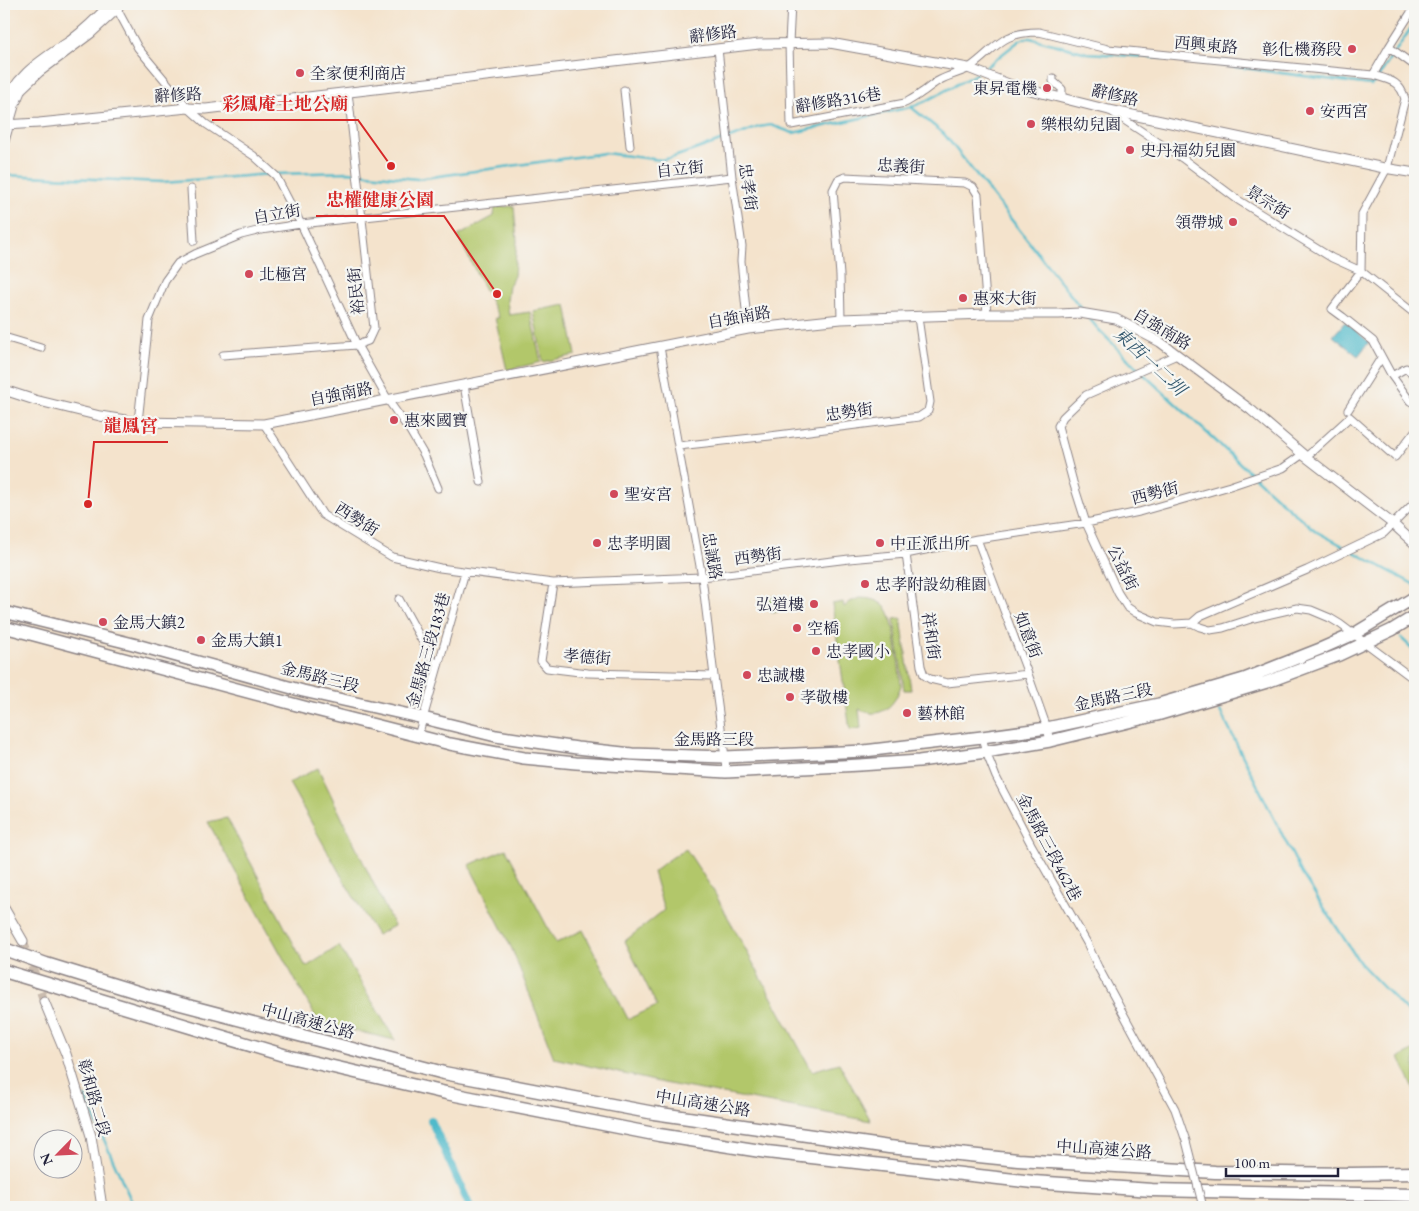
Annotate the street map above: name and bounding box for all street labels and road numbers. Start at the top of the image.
street label: 辭修路 [688,21,738,47]
street label: 西興東路 [1173,32,1239,58]
street label: 辭修路 [1089,79,1141,111]
street label: 辭修路 [153,83,203,107]
street label: 辭修路316巷 [793,83,883,117]
street label: 忠義街 [876,154,926,178]
street label: 自立街 [655,156,705,182]
street label: 忠孝街 [734,162,762,212]
street label: 景宗街 [1242,180,1294,224]
street label: 自立街 [252,199,302,229]
street label: 裕民街 [343,266,369,316]
street label: 自強南路 [706,301,772,333]
street label: 自強南路 [1129,304,1195,354]
street label: 自強南路 [308,378,374,410]
street label: 忠勢街 [824,398,874,426]
street label: 西勢街 [1129,477,1181,509]
street label: 西勢街 [331,497,383,541]
street label: 忠誠路 [697,531,727,581]
street label: 公益街 [1103,542,1143,594]
street label: 西勢街 [733,543,783,569]
street label: 金馬路三段183巷 [401,590,455,710]
street label: 如意街 [1010,609,1046,661]
street label: 祥和街 [917,611,945,661]
street label: 孝德街 [562,645,612,669]
street label: 金馬路三段 [279,657,361,697]
street label: 金馬路三段 [1072,678,1154,716]
street label: 金馬路三段 [674,729,754,750]
street label: 金馬路三段462巷 [1012,790,1086,904]
street label: 中山高速公路 [259,998,357,1044]
street label: 彰和路二段 [73,1057,115,1139]
street label: 中山高速公路 [654,1085,752,1121]
street label: 中山高速公路 [1055,1135,1153,1163]

